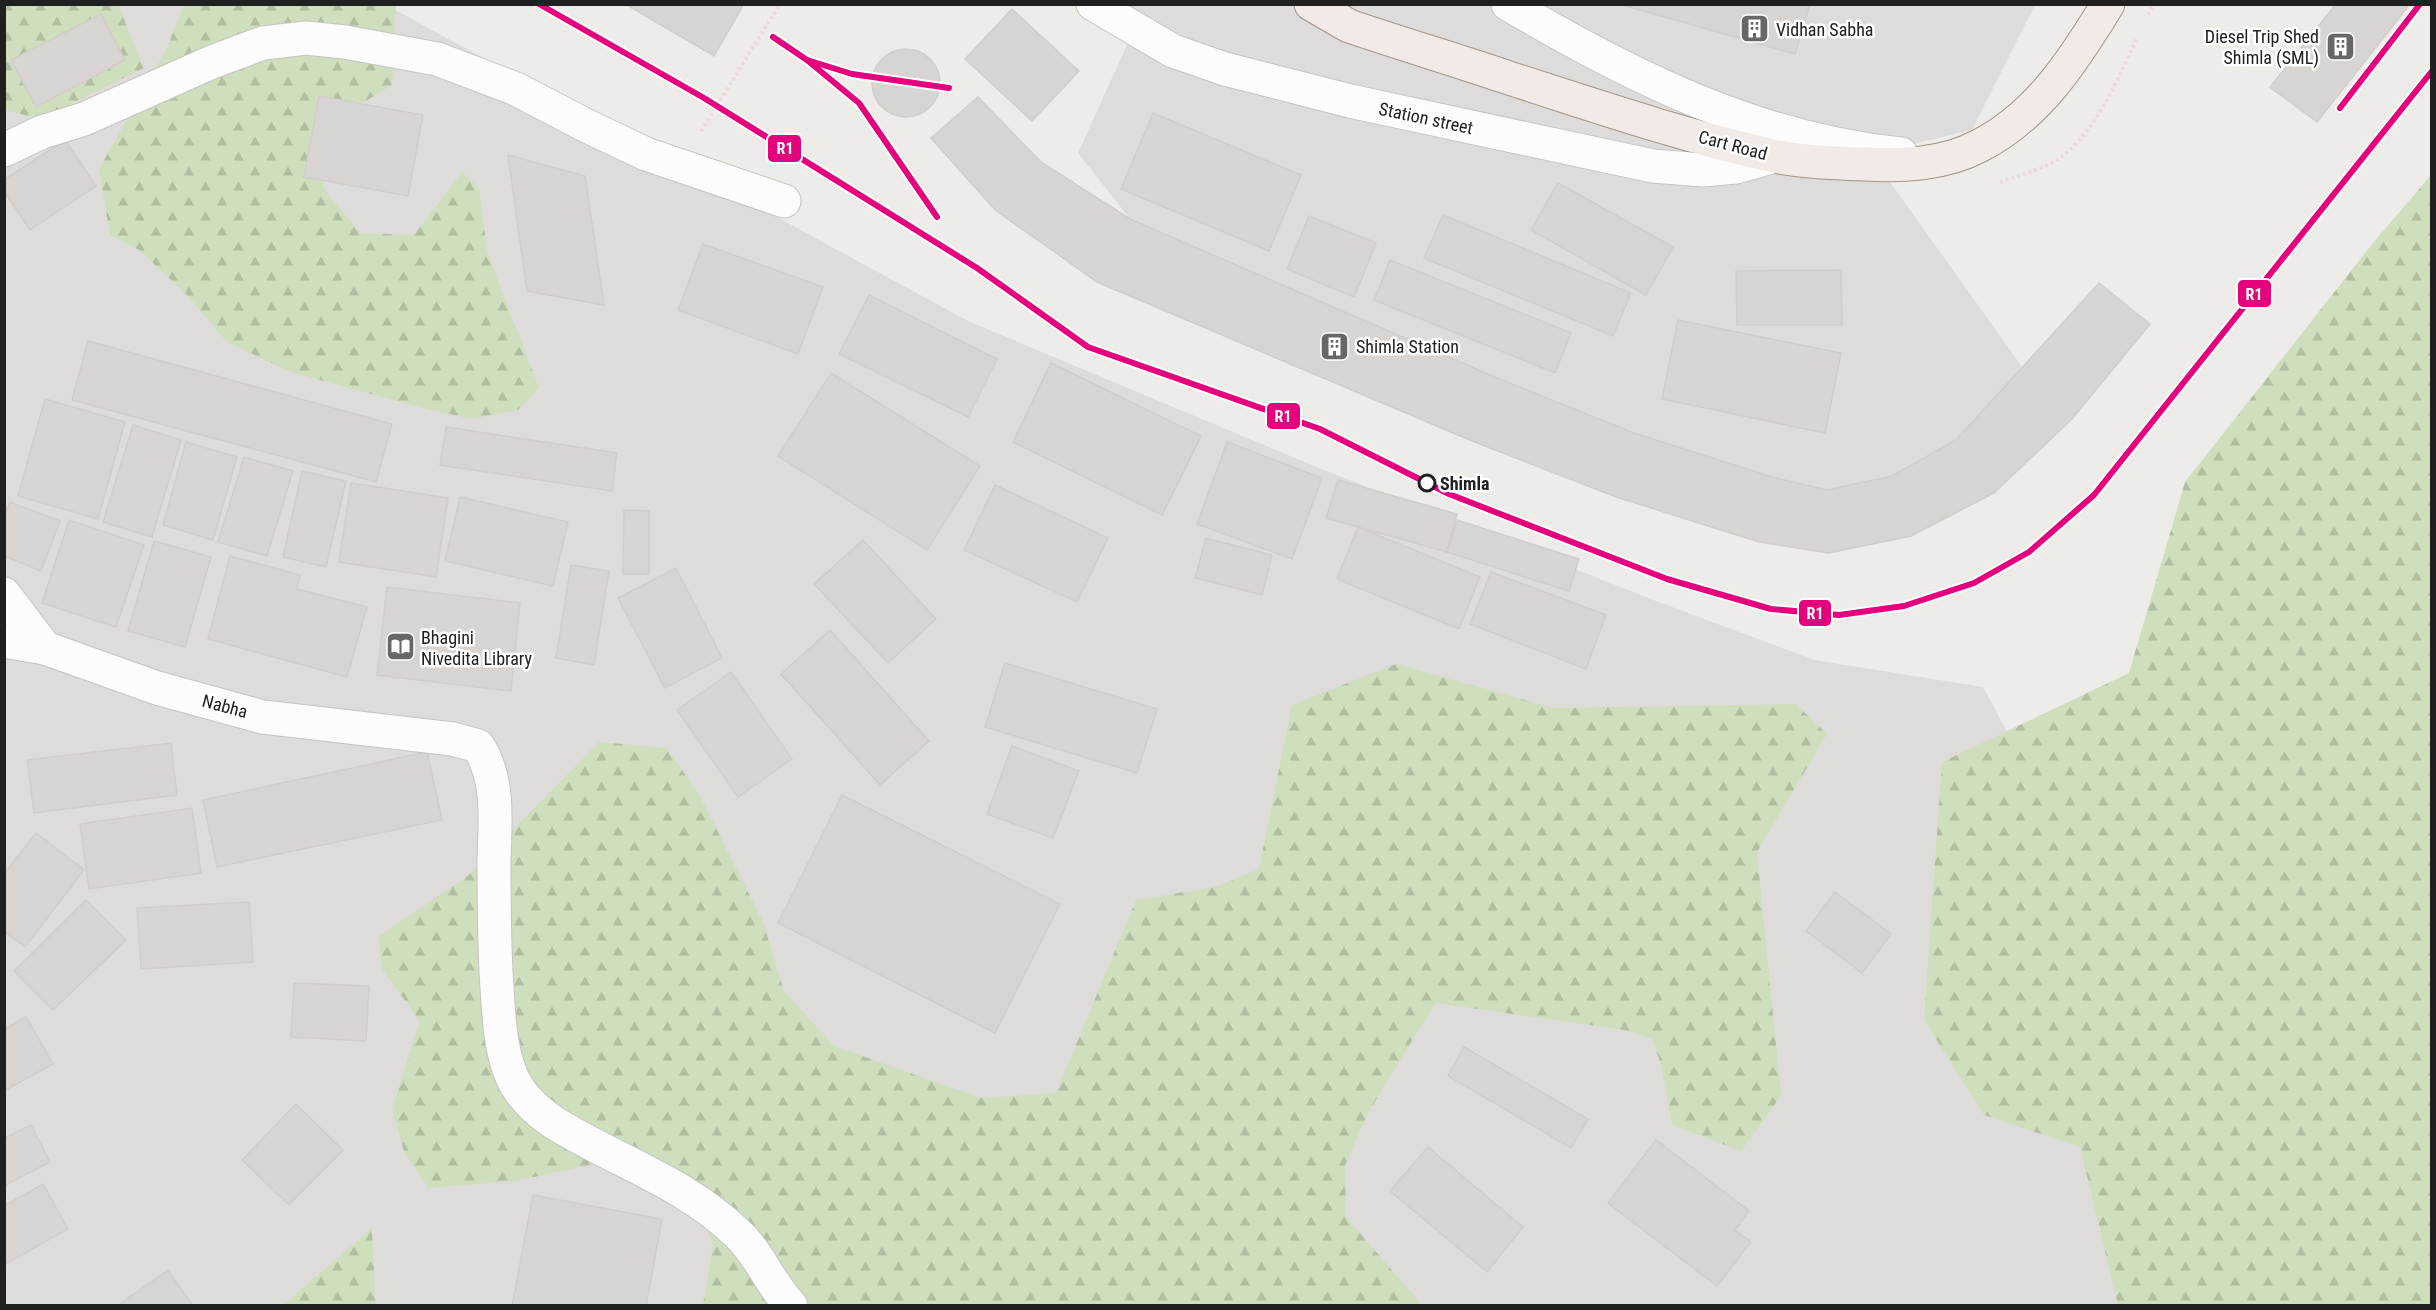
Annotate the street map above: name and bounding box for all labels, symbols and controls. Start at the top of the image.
building icon: Vidhan Sabha [1739,13,1771,45]
place label: Vidhan Sabha [1776,19,1873,40]
place label: Diesel Trip Shed Shimla (SML) [2205,26,2319,69]
building icon: Diesel Trip Shed Shimla (SML) [2324,30,2356,62]
street label: Station street [1377,98,1475,138]
street label: Cart Road [1696,126,1770,164]
line badge: R1 [767,134,802,163]
text: R1 [777,139,793,158]
line badge: R1 [2237,279,2272,308]
text: R1 [2246,285,2262,304]
building icon: Shimla Station [1319,330,1351,362]
place label: Shimla Station [1356,336,1459,357]
line badge: R1 [1266,402,1301,430]
text: R1 [1275,407,1291,426]
place label: Shimla [1440,473,1489,494]
marker: Shimla [1418,474,1436,492]
line badge: R1 [1798,599,1832,627]
text: R1 [1807,604,1823,623]
place label: Bhagini Nivedita Library [421,627,532,669]
library icon: Bhagini Nivedita Library [384,631,416,663]
street label: Nabha [200,690,250,722]

